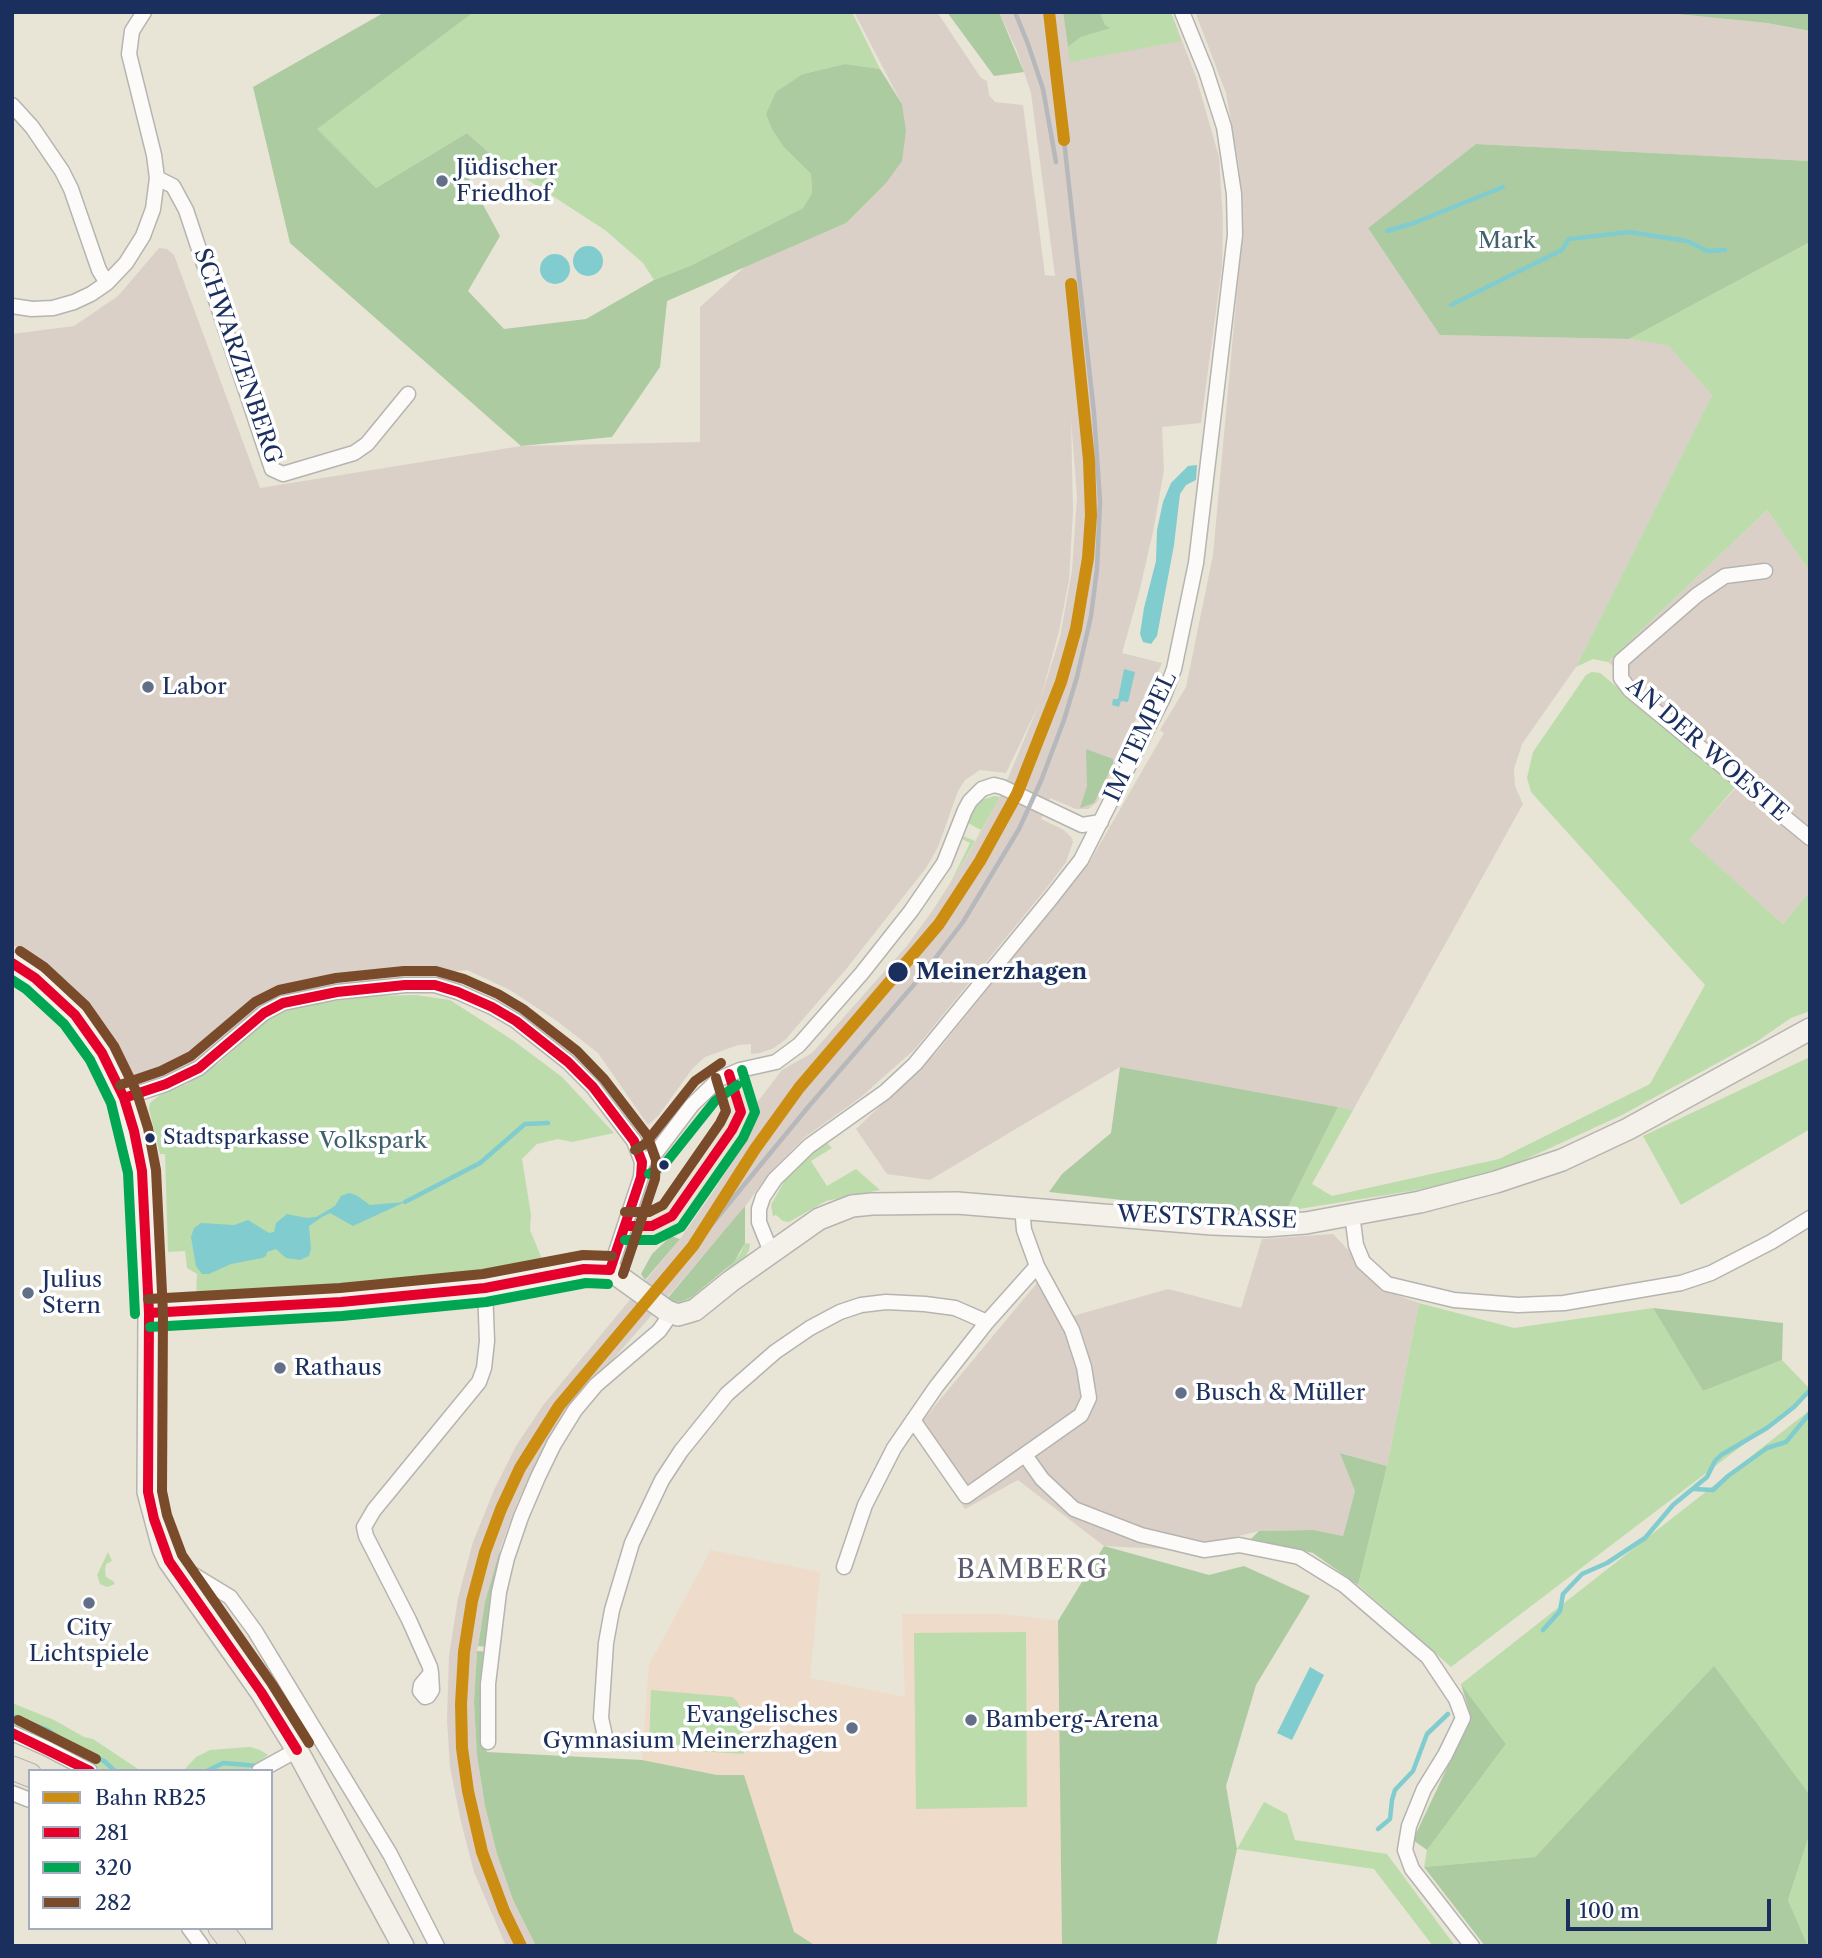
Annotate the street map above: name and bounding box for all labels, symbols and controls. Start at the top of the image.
place label: Jüdischer Friedhof [456,154,558,208]
marker: Jüdischer Friedhof [434,173,450,189]
park label: Mark [1478,227,1536,255]
street label: SCHWARZENBERG [187,245,287,467]
street label: IM TEMPEL [1099,668,1183,806]
street label: AN DER WOESTE [1620,672,1794,828]
place label: Labor [162,673,227,701]
marker: Labor [140,679,156,695]
place label: Meinerzhagen [916,958,1087,986]
marker: Meinerzhagen [886,960,910,984]
place label: Stadtsparkasse [163,1125,309,1151]
park label: Volkspark [319,1127,427,1155]
marker: Stadtsparkasse [143,1131,157,1145]
unlabelled marker [657,1158,671,1172]
street label: WESTSTRASSE [1116,1201,1298,1235]
place label: Julius Stern [42,1266,102,1320]
marker: Julius Stern [20,1285,36,1301]
place label: Rathaus [294,1354,382,1382]
marker: Rathaus [272,1360,288,1376]
place label: Busch & Müller [1195,1379,1365,1407]
marker: Busch & Müller [1173,1385,1189,1401]
district label: BAMBERG [957,1554,1109,1586]
marker: City Lichtspiele [81,1595,97,1611]
place label: City Lichtspiele [29,1614,149,1668]
place label: Evangelisches Gymnasium Meinerzhagen [543,1701,838,1755]
place label: Bamberg-Arena [985,1706,1159,1734]
marker: Bamberg-Arena [963,1712,979,1728]
marker: Evangelisches Gymnasium Meinerzhagen [844,1720,860,1736]
legend [28,1769,273,1930]
text: Bahn RB25 [95,1785,206,1810]
text: 281 [95,1820,128,1845]
text: 320 [95,1855,132,1880]
scale bar [1570,1884,1775,1928]
text: 282 [95,1890,132,1915]
text: 100 m [1579,1898,1640,1923]

